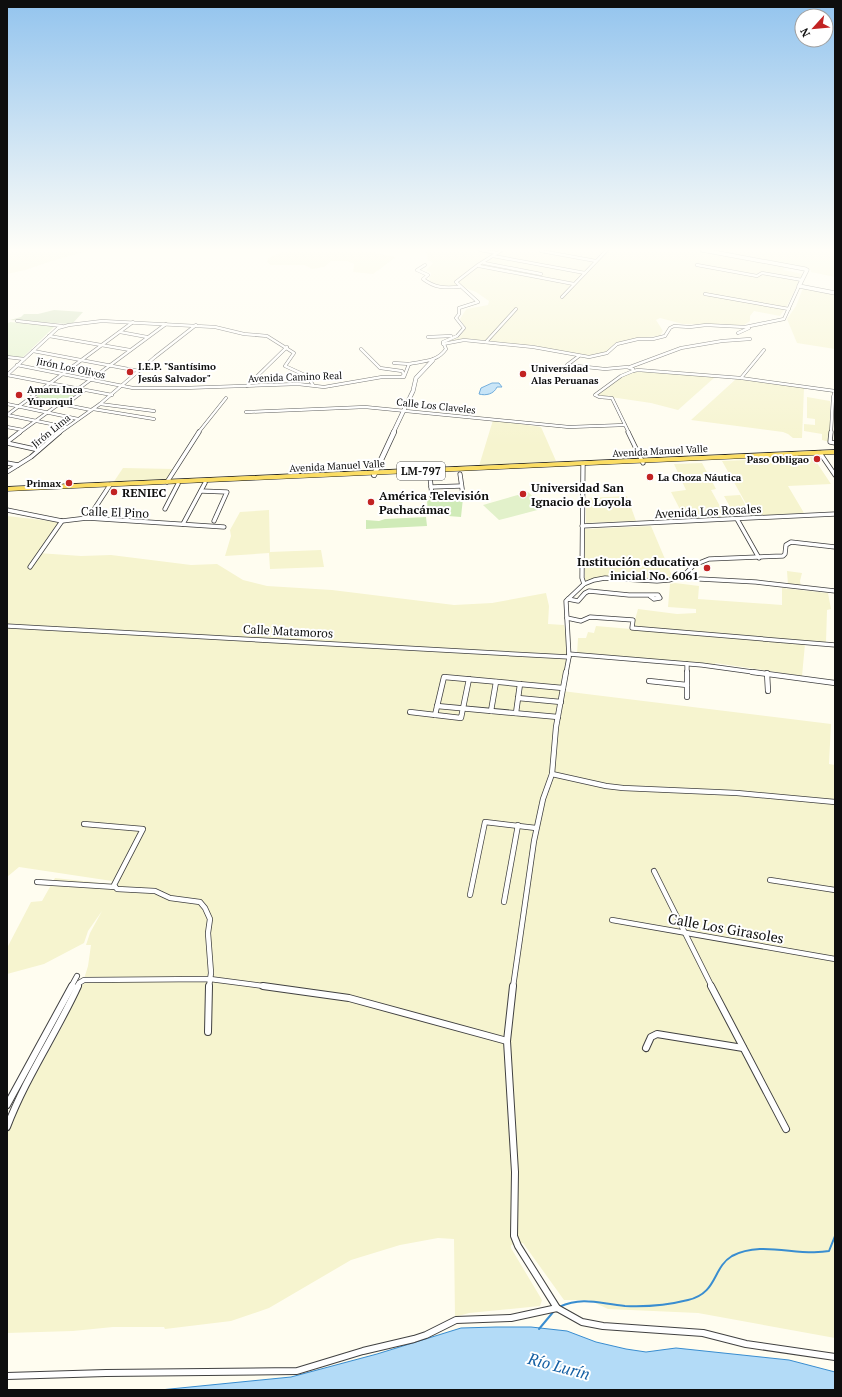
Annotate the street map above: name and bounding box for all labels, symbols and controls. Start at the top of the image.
north arrow [794,8,834,48]
text: N [797,25,813,39]
street label: Jirón Los Olivos [35,354,107,382]
place label: I.E.P. "Santísimo Jesús Salvador" [138,360,216,385]
place label: Universidad Alas Peruanas [531,362,599,387]
marker: I.E.P. "Santísimo Jesús Salvador" [125,367,135,377]
street label: Avenida Camino Real [248,369,342,385]
marker: Universidad Alas Peruanas [518,369,528,379]
place label: Amaru Inca Yupanqui [27,383,83,408]
marker: Amaru Inca Yupanqui [14,390,24,400]
street label: Calle Los Claveles [396,395,476,417]
street label: Jirón Lima [29,411,73,451]
street label: Avenida Manuel Valle [612,442,708,460]
place label: Paso Obligao [747,453,809,466]
marker: Paso Obligao [812,454,822,464]
street label: Avenida Manuel Valle [289,457,385,475]
road number: LM-797 [397,462,445,480]
place label: La Choza Náutica [658,471,742,484]
marker: La Choza Náutica [645,472,655,482]
place label: Primax [27,477,61,490]
marker: Primax [64,478,74,488]
place label: Universidad San Ignacio de Loyola [531,480,632,509]
place label: RENIEC [122,485,166,500]
marker: RENIEC [109,487,119,497]
place label: América Televisión Pachacámac [379,488,489,517]
marker: Universidad San Ignacio de Loyola [518,489,528,499]
marker: América Televisión Pachacámac [366,497,376,507]
street label: Avenida Los Rosales [654,501,762,521]
street label: Calle El Pino [81,503,150,521]
place label: Institución educativa inicial No. 6061 [577,554,699,583]
marker: Institución educativa inicial No. 6061 [702,563,712,573]
street label: Calle Matamoros [242,621,334,641]
street label: Calle Los Girasoles [667,908,785,948]
water label: Río Lurín [525,1347,592,1385]

